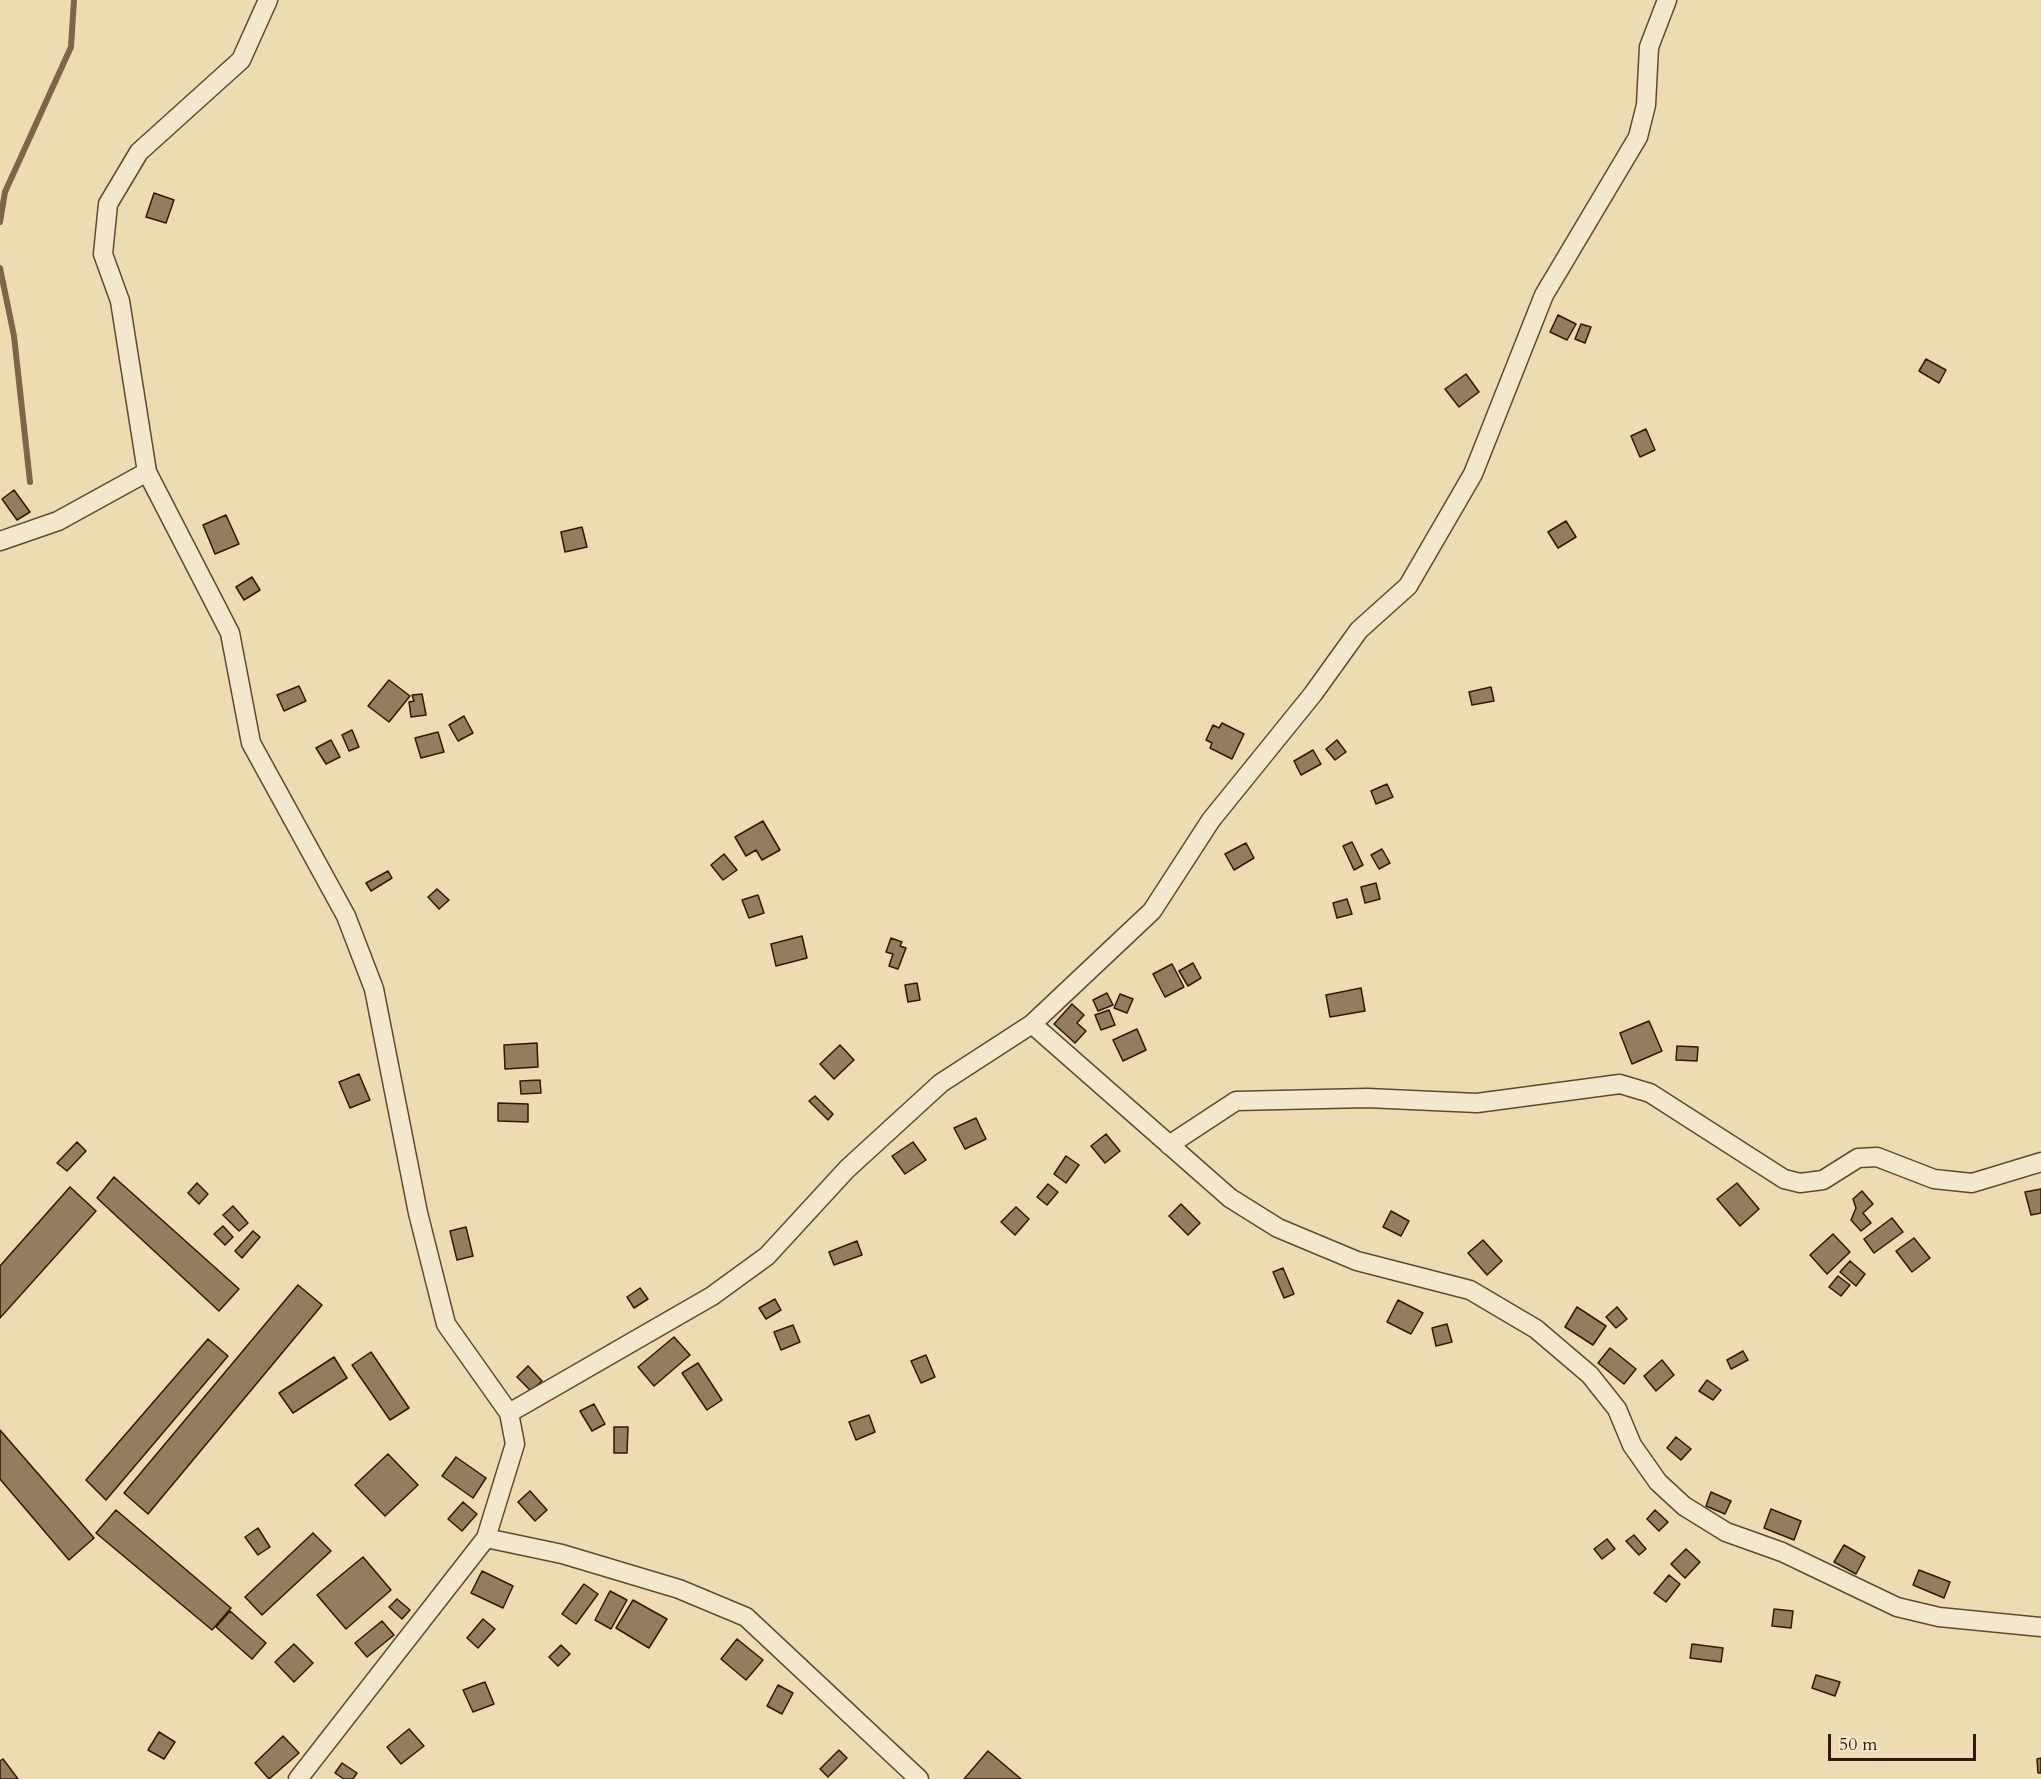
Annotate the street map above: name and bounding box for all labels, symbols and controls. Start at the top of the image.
scale bar [1831,1722,1980,1760]
text: 50 m [1839,1732,1878,1757]

